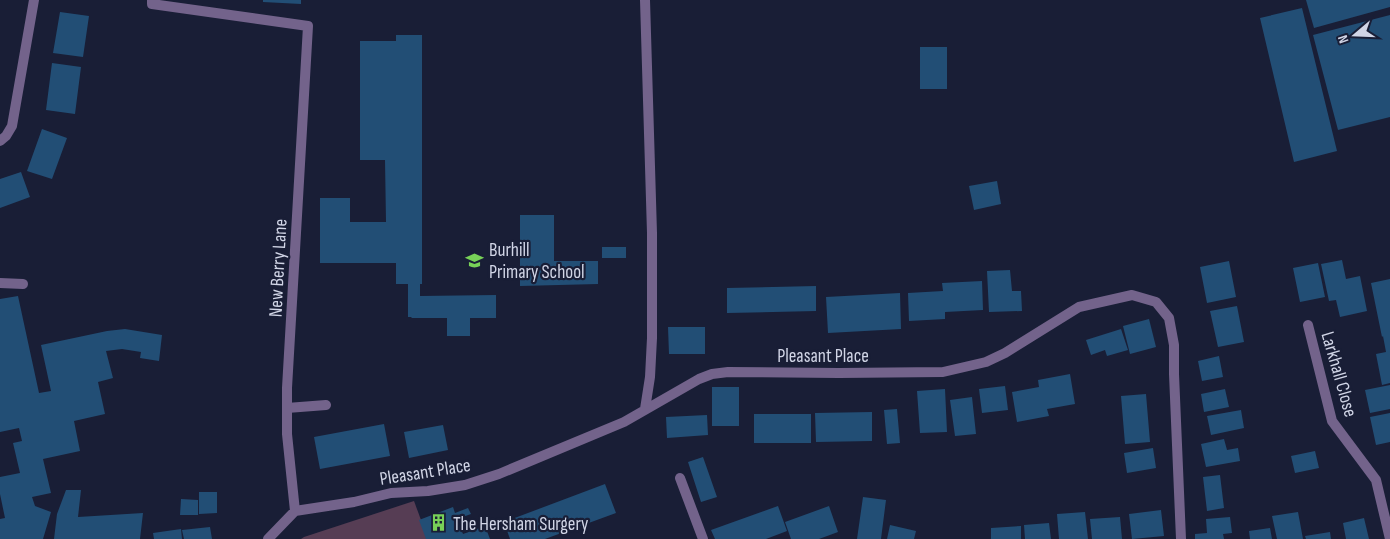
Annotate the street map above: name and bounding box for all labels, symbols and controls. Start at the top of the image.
north arrow [1330,10,1380,60]
text: N [1334,33,1352,45]
street label: New Berry Lane [264,218,293,318]
place label: Burhill Primary School [489,239,585,284]
school or university icon: Burhill Primary School [465,250,485,270]
street label: Larkhall Close [1315,329,1362,420]
street label: Pleasant Place [777,345,869,368]
street label: Pleasant Place [378,454,472,491]
building icon: The Hersham Surgery [429,513,449,533]
place label: The Hersham Surgery [453,513,589,536]

